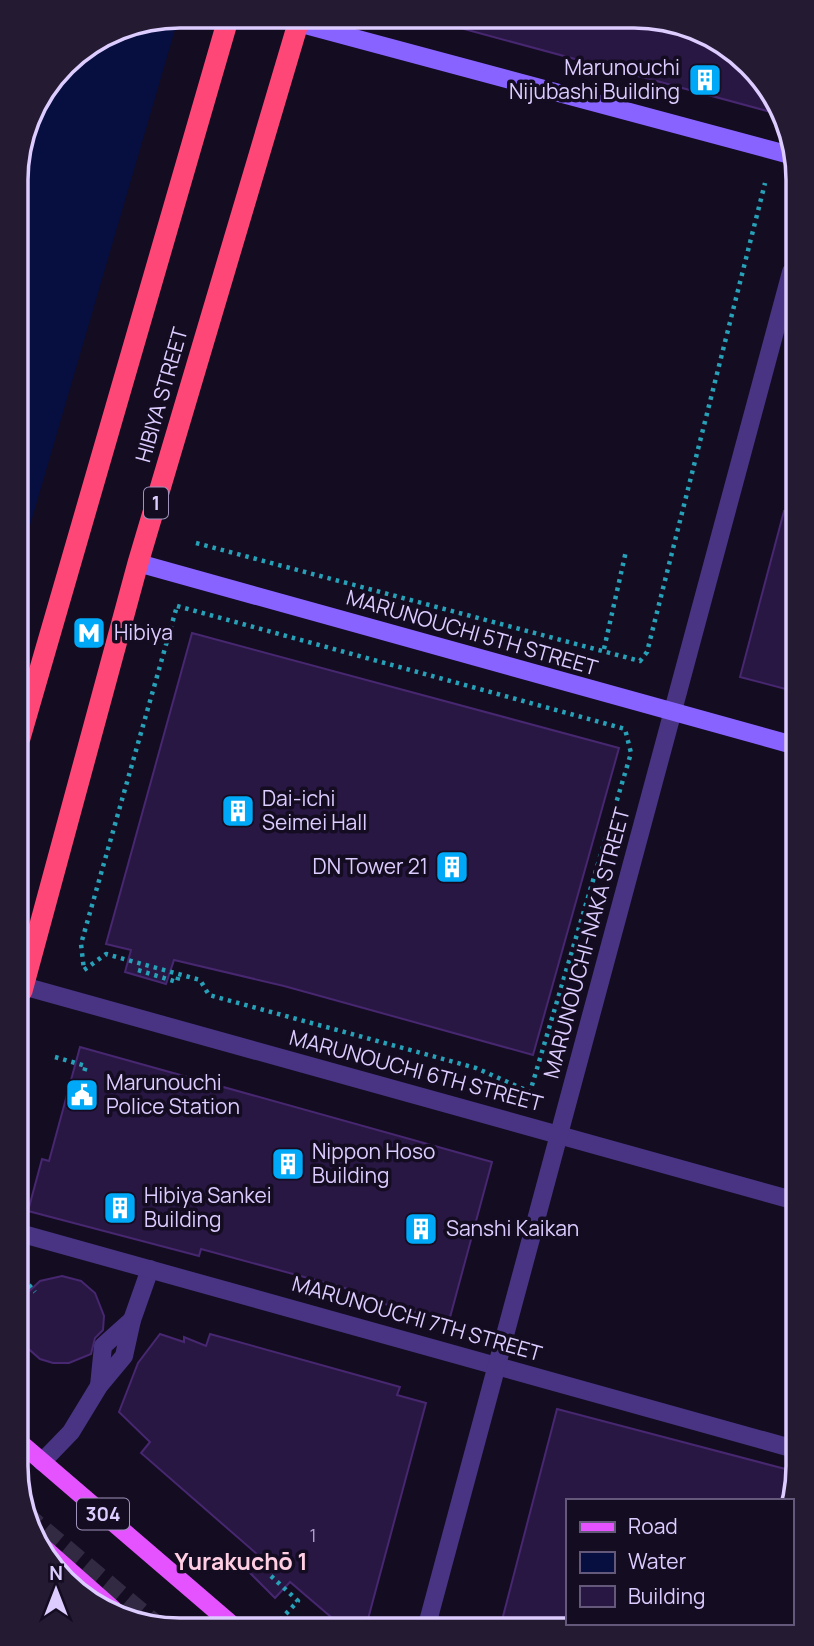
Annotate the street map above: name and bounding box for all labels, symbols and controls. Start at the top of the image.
place label: Marunouchi Nijubashi Building [509,53,680,105]
building icon: Marunouchi Nijubashi Building [686,61,724,99]
street label: HIBIYA STREET [128,324,194,465]
road number: 1 [144,488,168,518]
street label: MARUNOUCHI 5TH STREET [343,583,602,681]
metro station icon: Hibiya [70,614,108,652]
place label: Hibiya [114,618,173,646]
place label: Dai-ichi Seimei Hall [262,784,367,836]
building icon: Dai-ichi Seimei Hall [219,792,257,830]
street label: MARUNOUCHI-NAKA STREET [536,804,636,1081]
building icon: DN Tower 21 [433,848,471,886]
place label: DN Tower 21 [313,852,428,880]
street label: MARUNOUCHI 6TH STREET [287,1023,546,1117]
place label: Marunouchi Police Station [106,1068,240,1120]
public building icon: Marunouchi Police Station [63,1076,101,1114]
place label: Nippon Hoso Building [312,1137,435,1189]
building icon: Nippon Hoso Building [269,1145,307,1183]
place label: Hibiya Sankei Building [144,1181,272,1233]
building icon: Hibiya Sankei Building [101,1189,139,1227]
building icon: Sanshi Kaikan [402,1210,440,1248]
place label: Sanshi Kaikan [446,1214,579,1242]
street label: MARUNOUCHI 7TH STREET [289,1269,546,1367]
road number: 304 [77,1498,129,1530]
legend [566,1499,793,1625]
text: Road [628,1512,678,1540]
house number: 1 [309,1523,317,1547]
district label: Yurakuchō 1 [175,1545,307,1577]
text: Water [628,1547,687,1575]
north arrow [21,1555,91,1625]
text: N [49,1560,63,1586]
text: Building [628,1582,705,1610]

